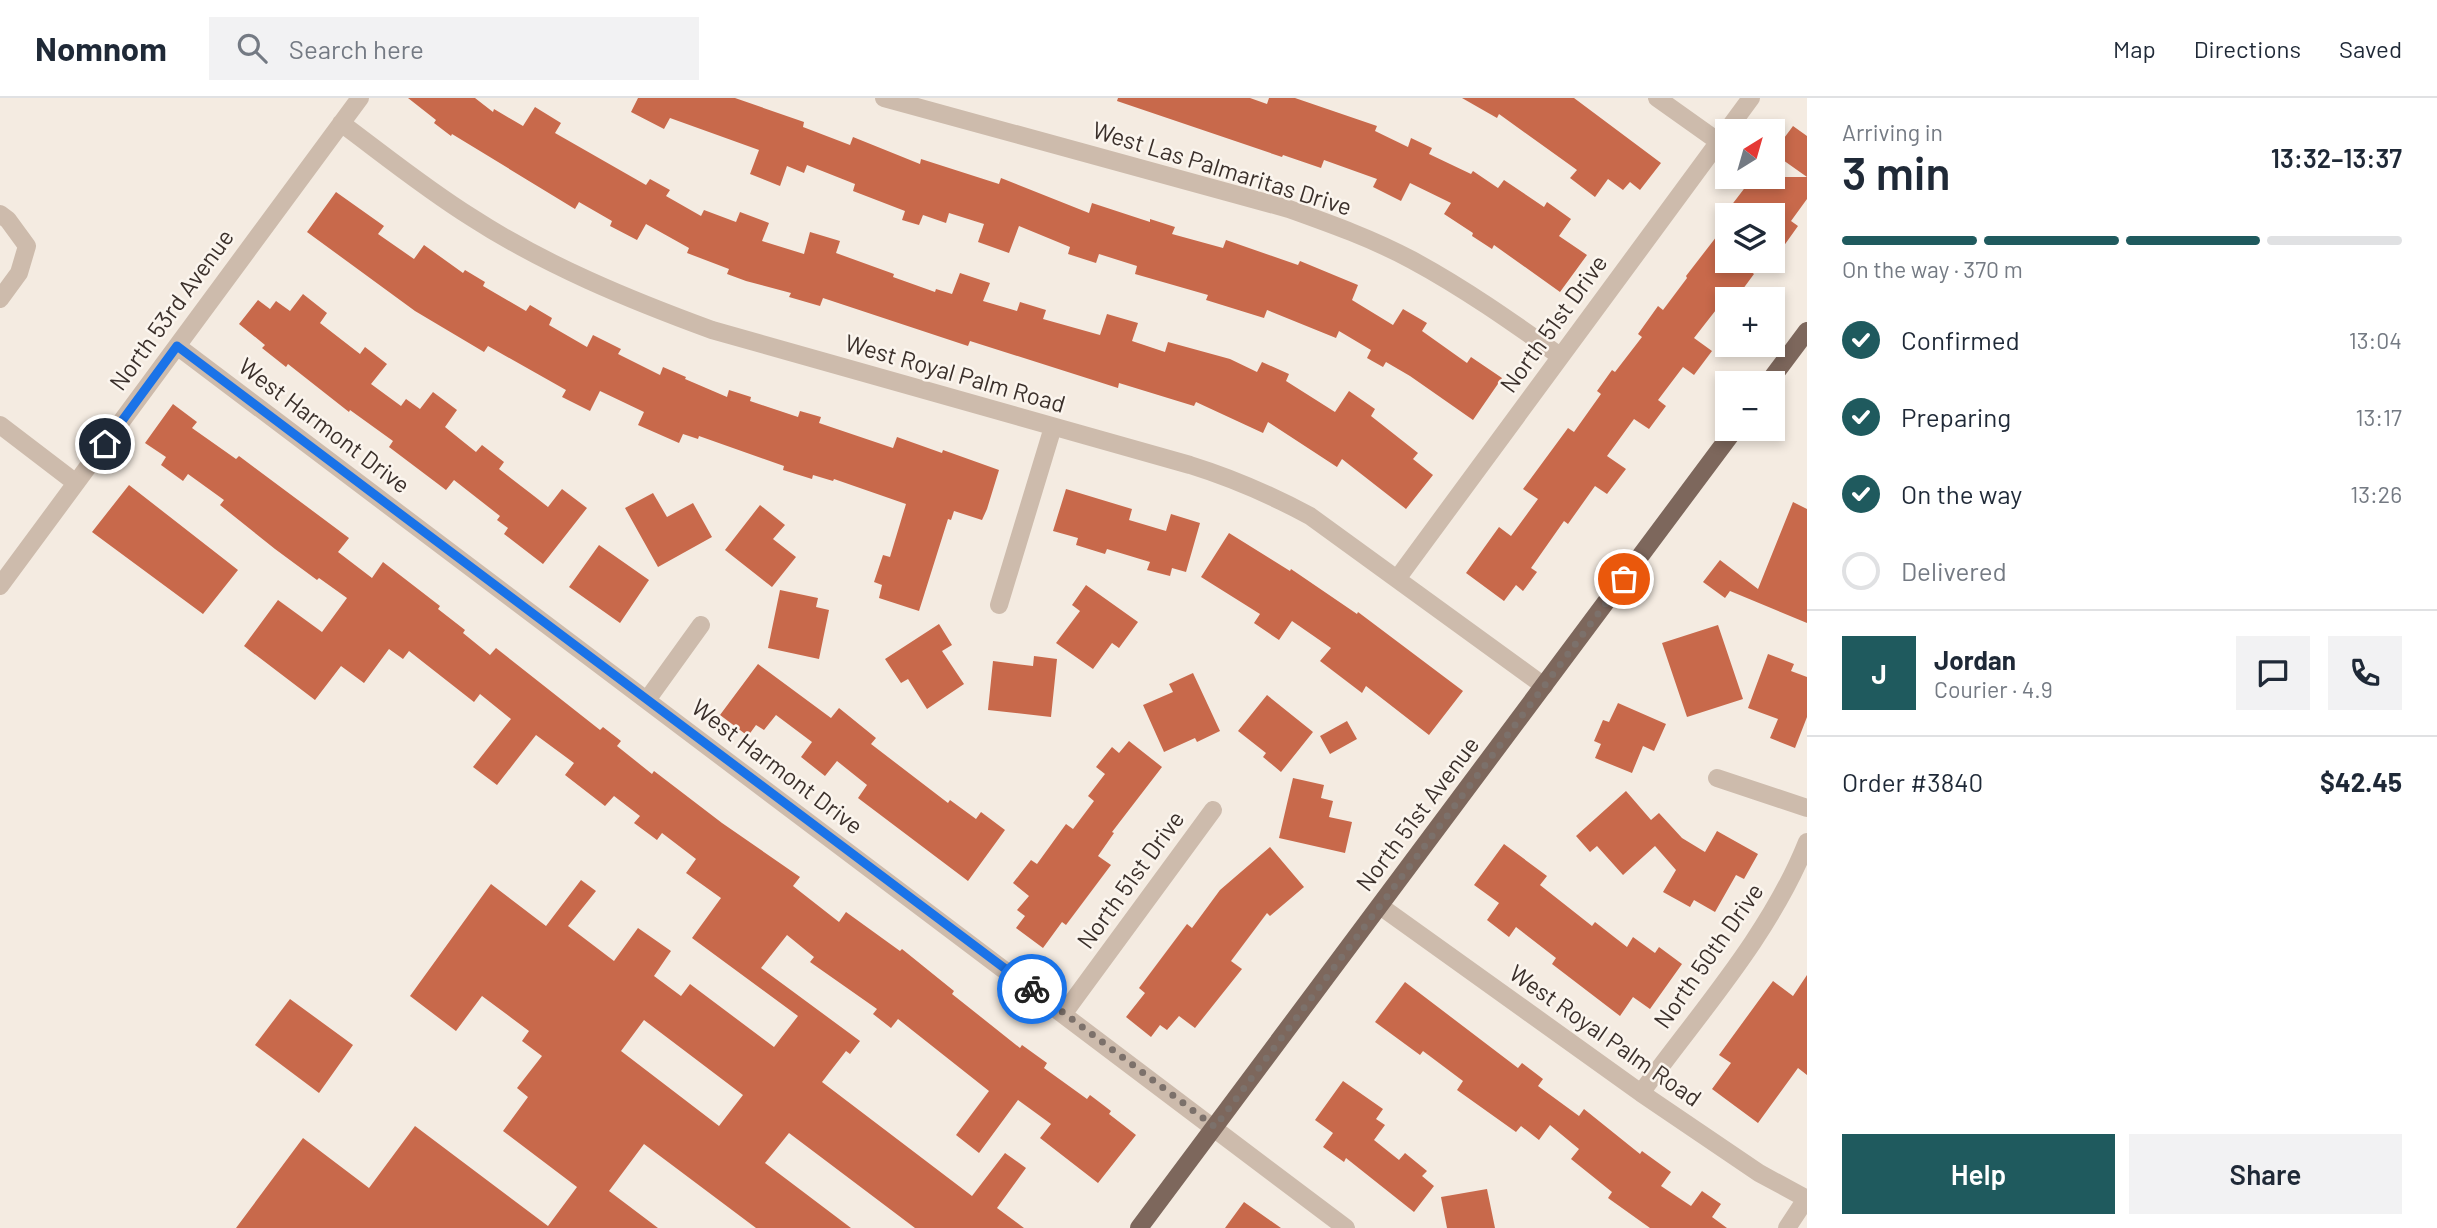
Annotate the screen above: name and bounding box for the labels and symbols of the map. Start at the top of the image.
street label: West Las Palmaritas Drive [1089,114,1356,221]
north arrow [1715,119,1785,189]
street label: North 53rd Avenue [103,223,239,395]
street label: North 51st Drive [1493,248,1613,398]
street label: West Royal Palm Road [842,327,1069,418]
street label: West Harmont Drive [234,351,416,499]
pin [75,414,135,474]
pin [1594,549,1654,609]
street label: West Harmont Drive [687,692,869,840]
street label: North 51st Avenue [1349,730,1484,896]
street label: North 51st Drive [1070,804,1190,954]
street label: North 50th Drive [1647,877,1769,1033]
courier [997,954,1067,1024]
street label: West Royal Palm Road [1504,958,1707,1112]

